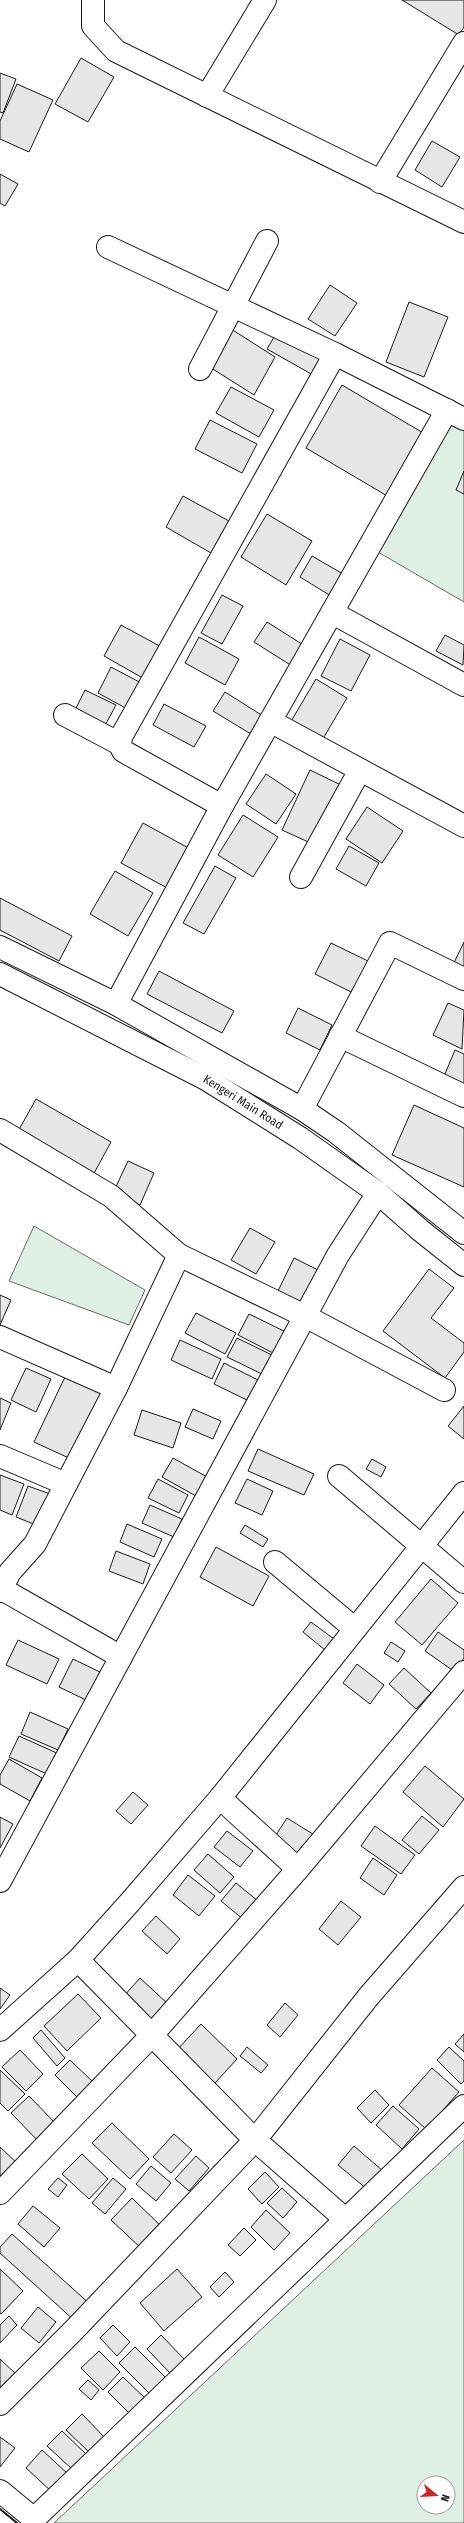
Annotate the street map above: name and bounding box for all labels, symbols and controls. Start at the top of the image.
street label: Kengeri Main Road [201,1072,285,1132]
north arrow [416,2475,456,2515]
text: N [438,2493,452,2503]

